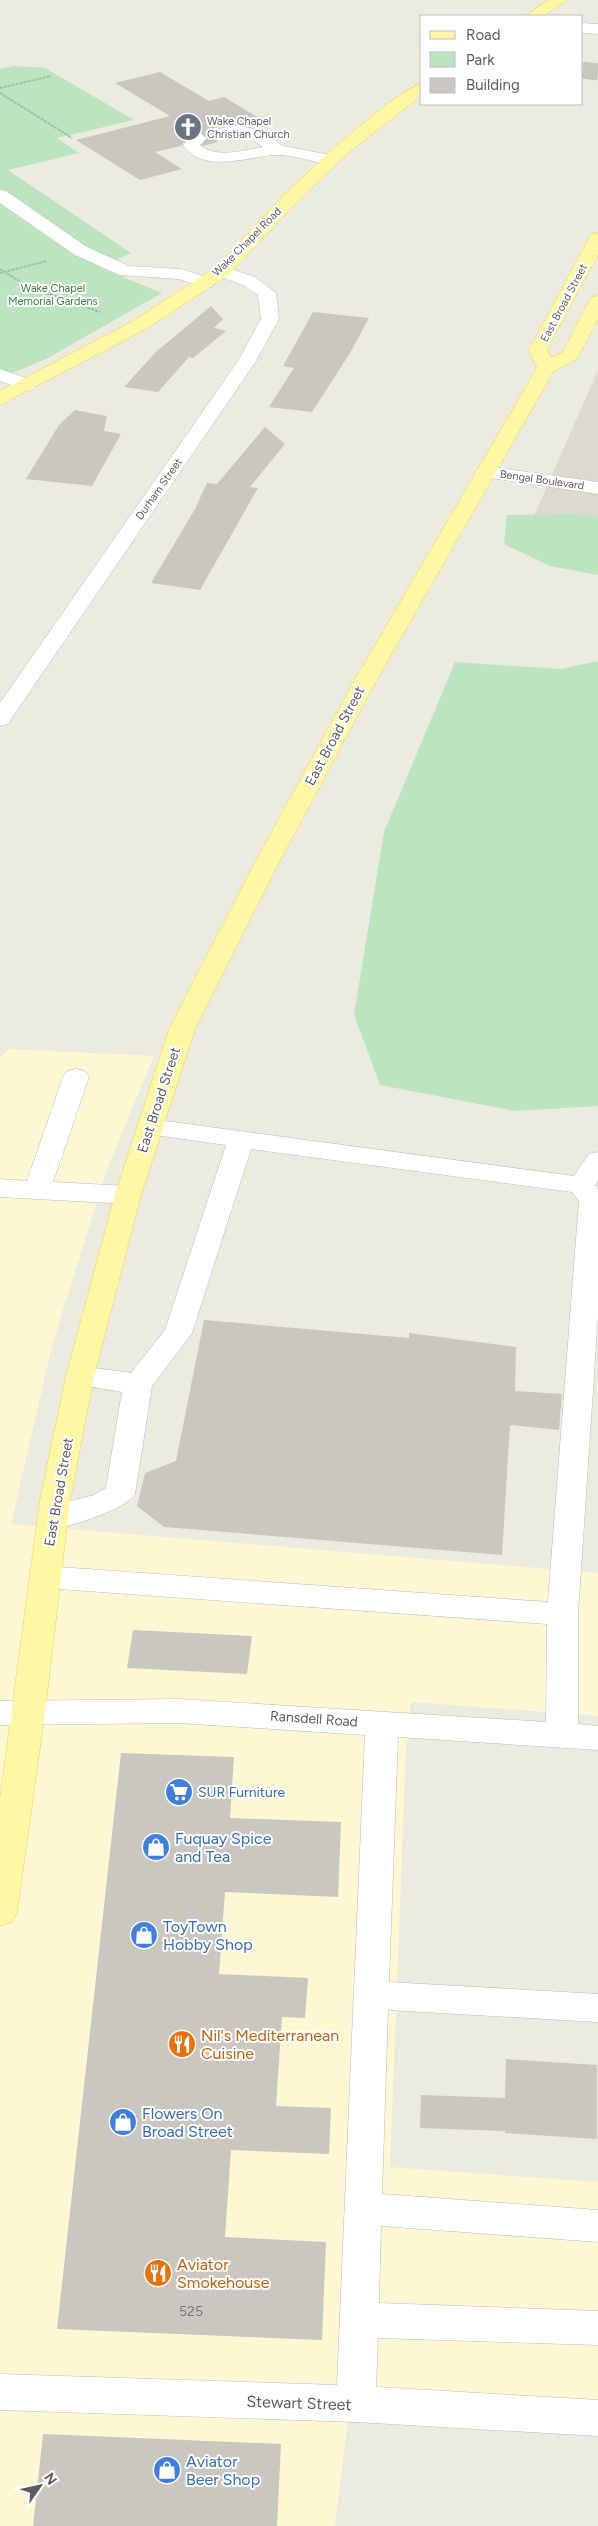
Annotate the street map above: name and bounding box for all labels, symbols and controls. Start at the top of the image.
legend [420,15,583,105]
text: Road [466,26,501,44]
text: Park [466,51,495,69]
text: Building [466,76,520,94]
church icon: Wake Chapel Christian Church [173,112,203,142]
place label: Wake Chapel Christian Church [207,115,290,141]
street label: Wake Chapel Road [210,205,284,279]
street label: East Broad Street [538,262,590,344]
park label: Wake Chapel Memorial Gardens [8,282,98,308]
street label: Durham Street [133,456,185,522]
street label: Bengal Boulevard [499,468,585,492]
street label: East Broad Street [302,683,368,789]
street label: East Broad Street [134,1045,184,1155]
street label: East Broad Street [41,1436,77,1548]
street label: Ransdell Road [270,1707,358,1731]
supermarket icon: SUR Furniture [164,1777,194,1807]
place label: SUR Furniture [198,1784,286,1801]
place label: Fuquay Spice and Tea [175,1829,272,1866]
shop icon: Fuquay Spice and Tea [141,1832,171,1862]
place label: ToyTown Hobby Shop [163,1917,253,1954]
shop icon: ToyTown Hobby Shop [129,1920,159,1950]
place label: Nil's Mediterranean Cuisine [201,2026,339,2063]
restaurant icon: Nil's Mediterranean Cuisine [167,2029,197,2059]
place label: Flowers On Broad Street [142,2104,233,2141]
shop icon: Flowers On Broad Street [108,2107,138,2137]
place label: Aviator Smokehouse [177,2255,270,2292]
restaurant icon: Aviator Smokehouse [143,2258,173,2288]
house number: 525 [179,2303,203,2320]
street label: Stewart Street [246,2392,352,2414]
place label: Aviator Beer Shop [186,2452,260,2489]
shop icon: Aviator Beer Shop [152,2455,182,2485]
north arrow [15,2461,65,2511]
text: N [40,2470,60,2488]

